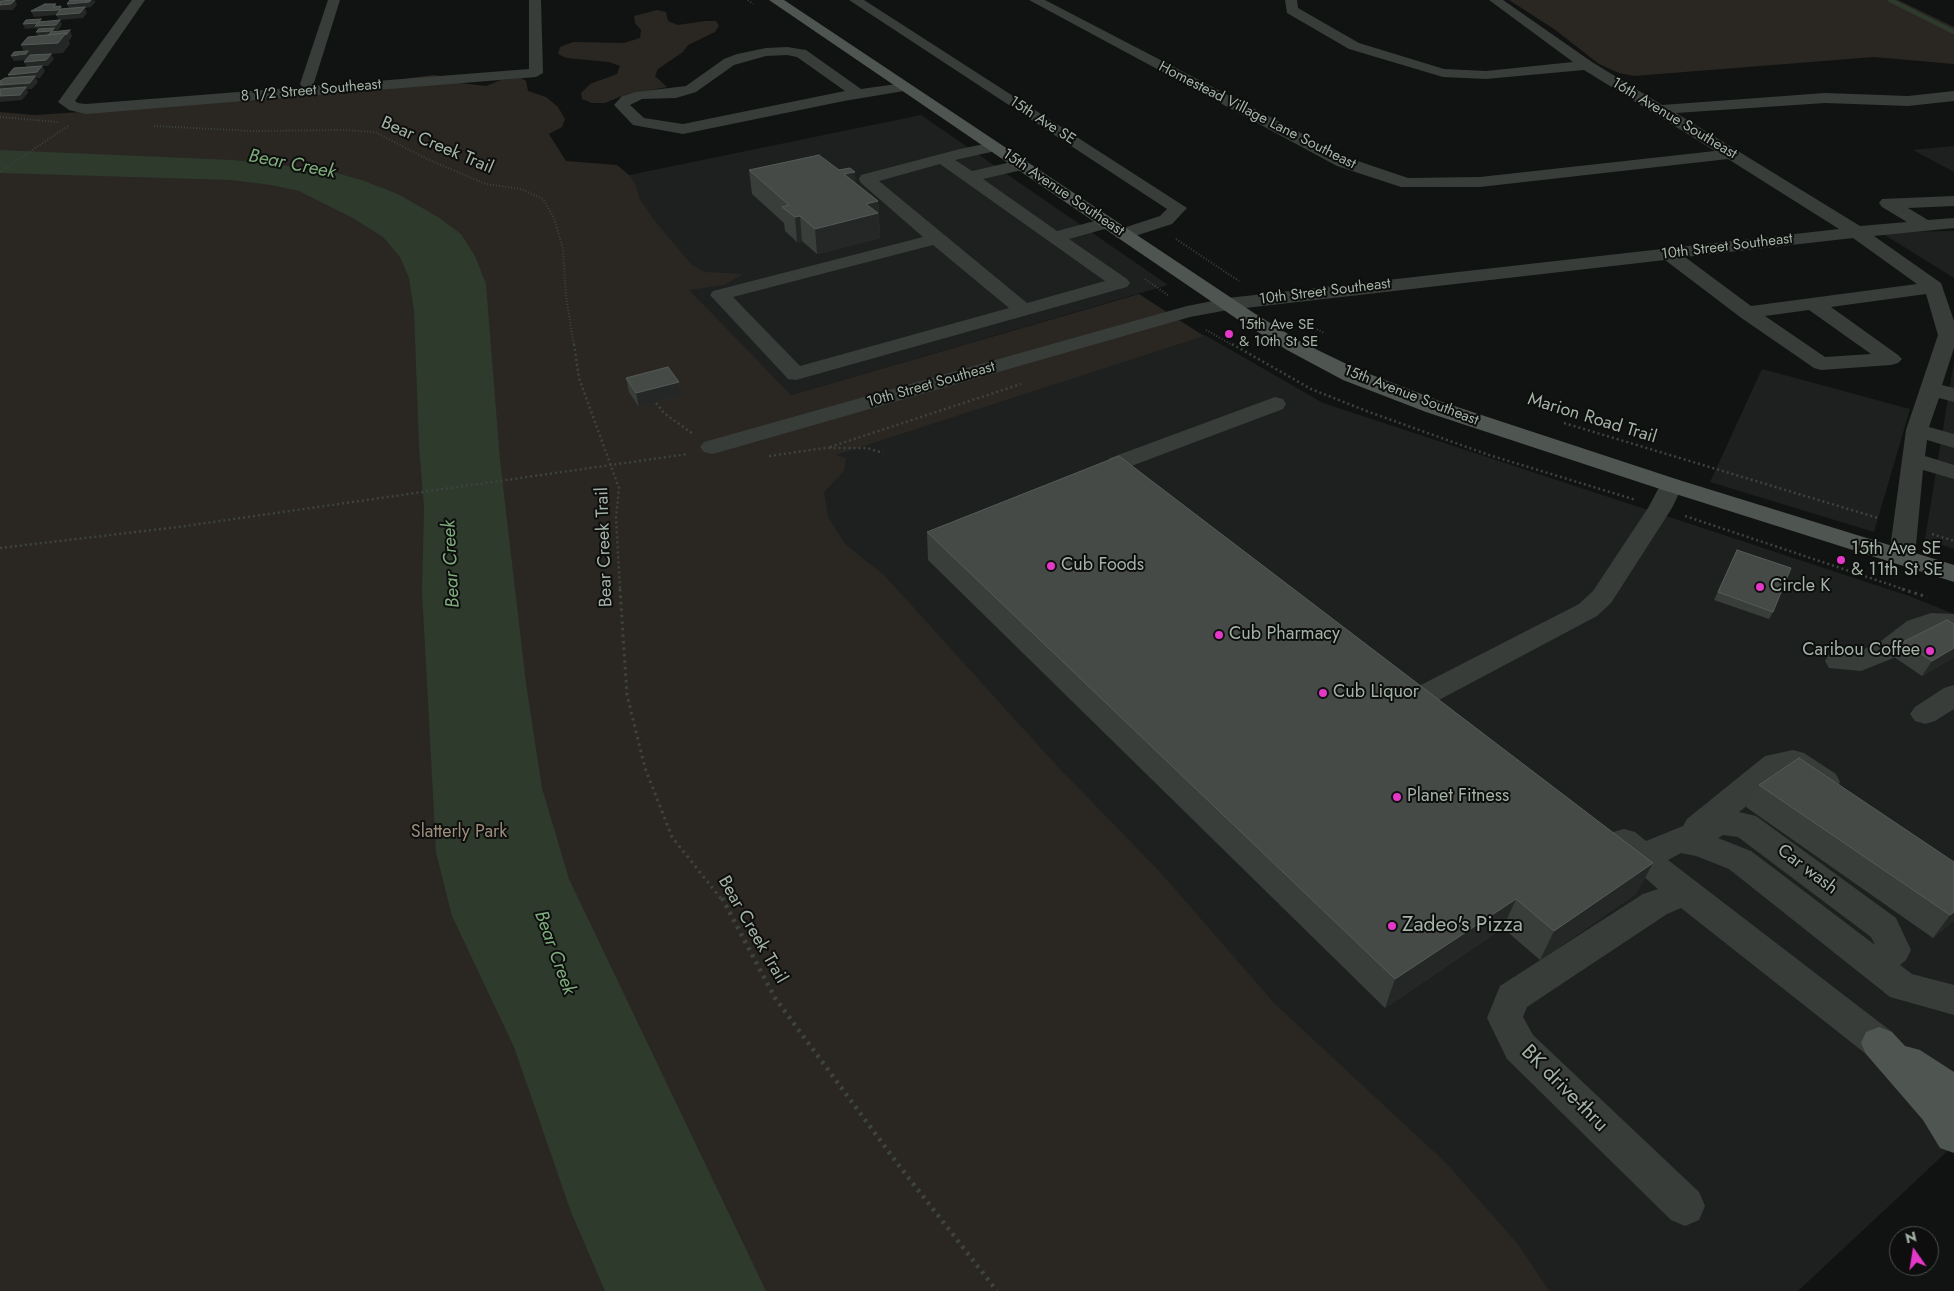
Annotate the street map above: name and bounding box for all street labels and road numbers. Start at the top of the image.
street label: Homestead Village Lane Southeast [1155,58,1359,174]
street label: 16th Avenue Southeast [1608,74,1740,164]
street label: 8 1/2 Street Southeast [240,76,382,106]
street label: 15th Ave SE [1005,93,1079,149]
street label: Bear Creek Trail [377,113,497,179]
street label: 15th Avenue Southeast [999,146,1127,240]
street label: 10th Street Southeast [1660,230,1794,264]
street label: 10th Street Southeast [1258,275,1392,309]
street label: 10th Street Southeast [865,358,997,412]
street label: 15th Avenue Southeast [1341,362,1481,430]
street label: Marion Road Trail [1525,389,1659,449]
street label: Bear Creek Trail [592,487,618,607]
street label: Car wash [1772,840,1842,900]
street label: Bear Creek Trail [713,873,791,987]
street label: BK drive-thru [1515,1040,1613,1138]

